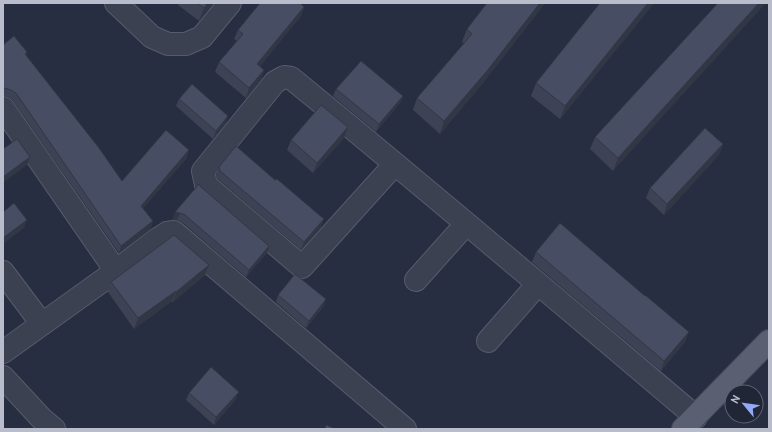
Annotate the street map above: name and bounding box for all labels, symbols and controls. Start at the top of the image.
north arrow [724,384,764,424]
text: N [727,393,743,406]

